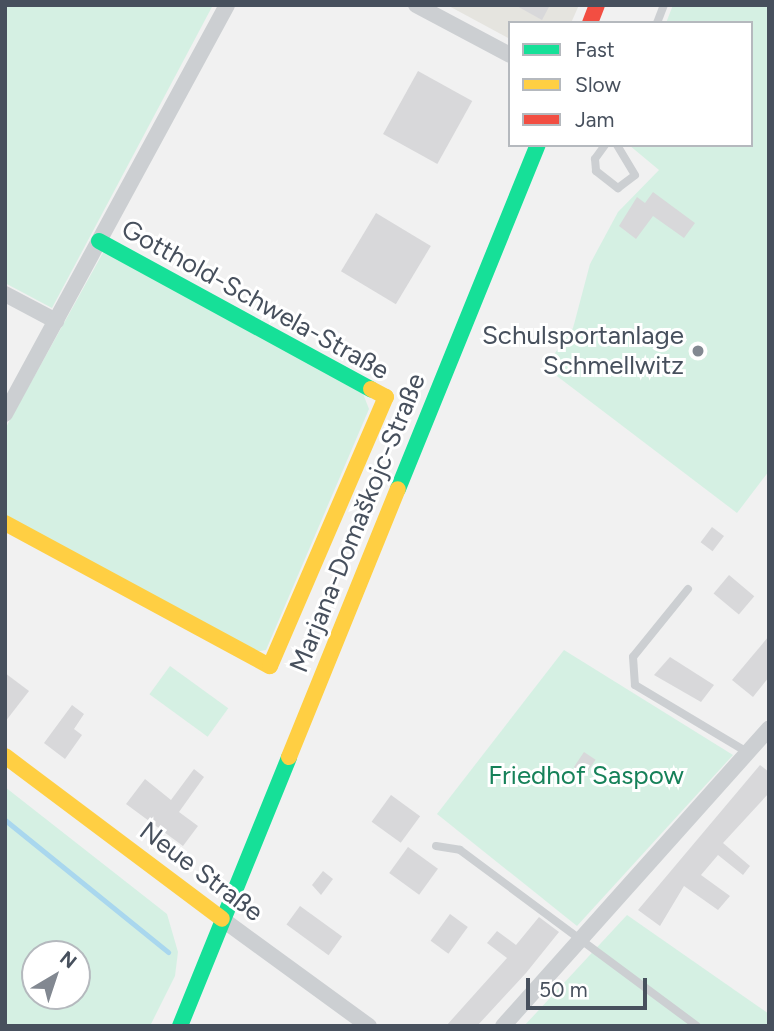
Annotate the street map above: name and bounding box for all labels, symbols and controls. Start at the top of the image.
legend [508,21,753,147]
text: Fast [575,37,615,62]
text: Slow [575,72,621,97]
text: Jam [575,107,614,132]
street label: Gotthold-Schwela-Straße [116,213,394,387]
place label: Schulsportanlage Schmellwitz [482,320,684,382]
marker: Schulsportanlage Schmellwitz [690,343,706,359]
street label: Marjana-Domaškojc-Straße [284,369,432,677]
park label: Friedhof Saspow [488,760,684,792]
street label: Neue Straße [133,816,269,928]
north arrow [21,940,91,1010]
text: N [55,946,81,973]
scale bar [529,964,650,1008]
text: 50 m [539,977,588,1002]

